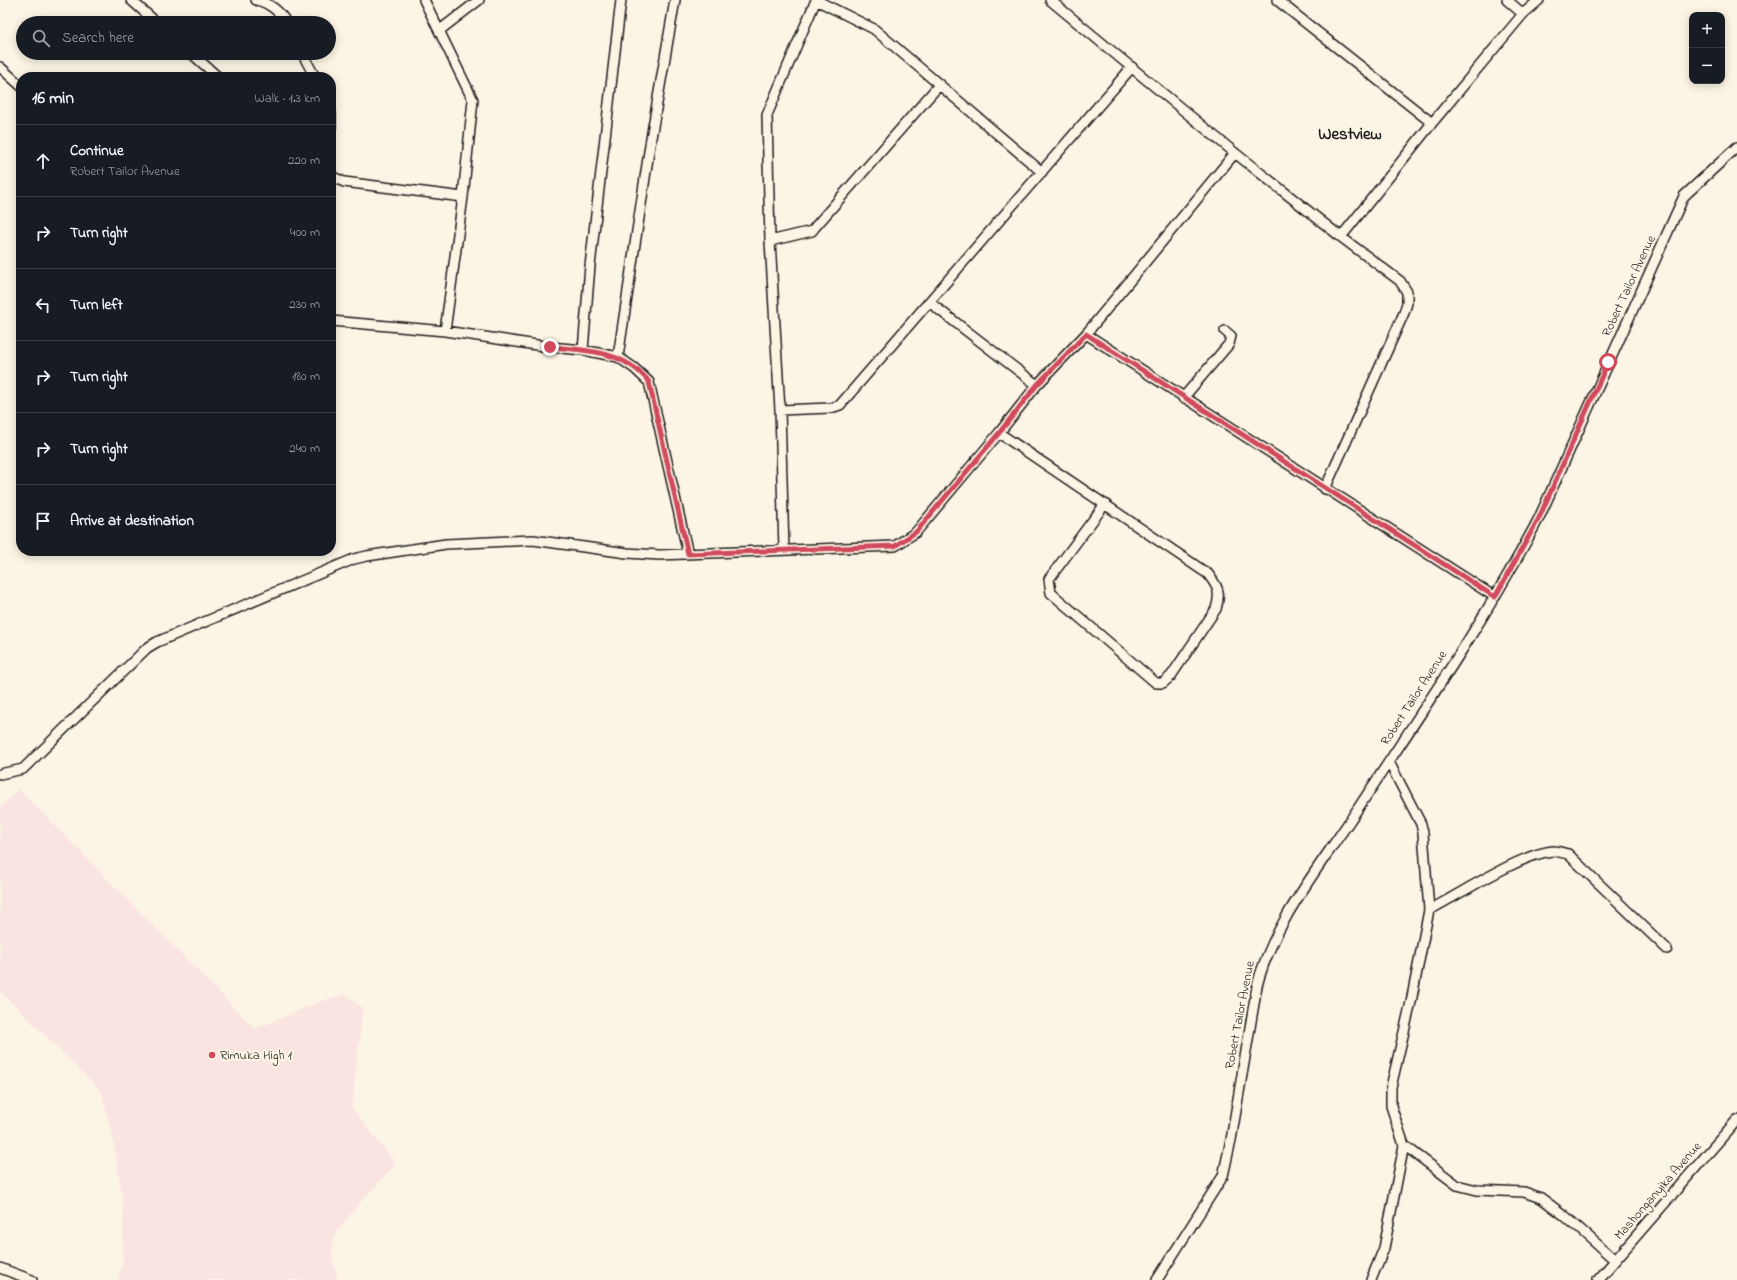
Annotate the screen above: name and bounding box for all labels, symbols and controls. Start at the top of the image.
map controls [1689,12,1725,84]
button: + [1689,12,1725,48]
search box [16,16,336,60]
icon: search [30,27,52,49]
text: Search here [62,27,134,49]
button: − [1689,48,1725,84]
text: 16 min [32,86,74,111]
text: Walk · 1.3 km [255,89,320,108]
district label: Westview [1318,122,1382,147]
text: Continue [70,140,124,162]
icon: ahead [32,150,54,172]
text: 220 m [288,151,320,170]
text: Robert Tailor Avenue [70,162,180,181]
icon: right [32,222,54,244]
text: Turn right [70,222,128,244]
text: 400 m [290,223,320,242]
street label: Robert Tailor Avenue [1597,232,1661,340]
icon: left [32,294,54,316]
text: Turn left [70,294,123,316]
text: 230 m [289,295,320,314]
route end [541,338,559,356]
route start [1599,353,1617,371]
icon: right [32,366,54,388]
text: Turn right [70,366,128,388]
text: 180 m [292,367,320,386]
icon: right [32,438,54,460]
text: Turn right [70,438,128,460]
text: 240 m [289,439,320,458]
icon: arrive [32,510,54,532]
text: Arrive at destination [70,510,194,532]
street label: Robert Tailor Avenue [1376,647,1452,749]
street label: Robert Tailor Avenue [1220,959,1260,1071]
place label: Rimuka High 1 [220,1046,292,1066]
marker: Rimuka High 1 [207,1050,217,1060]
street label: Mashonganyika Avenue [1610,1138,1707,1245]

